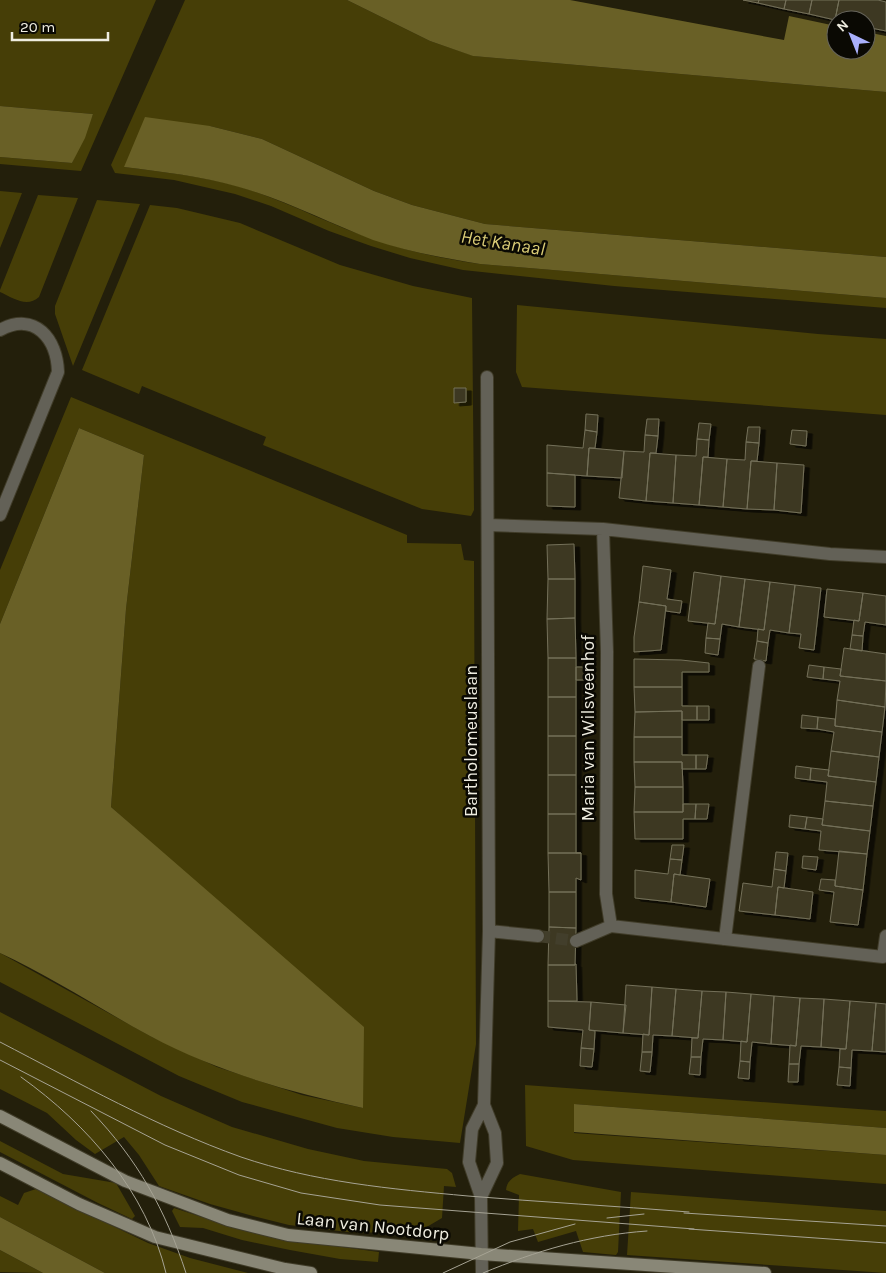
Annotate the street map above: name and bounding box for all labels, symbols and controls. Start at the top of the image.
scale bar [12,10,109,42]
north arrow [826,10,876,60]
text: N [833,16,852,36]
text: 20 m [20,18,55,36]
water label: Het Kanaal [459,225,547,261]
street label: Maria van Wilsveenhof [577,634,599,821]
street label: Bartholomeuslaan [460,665,482,817]
street label: Laan van Nootdorp [295,1207,451,1245]

